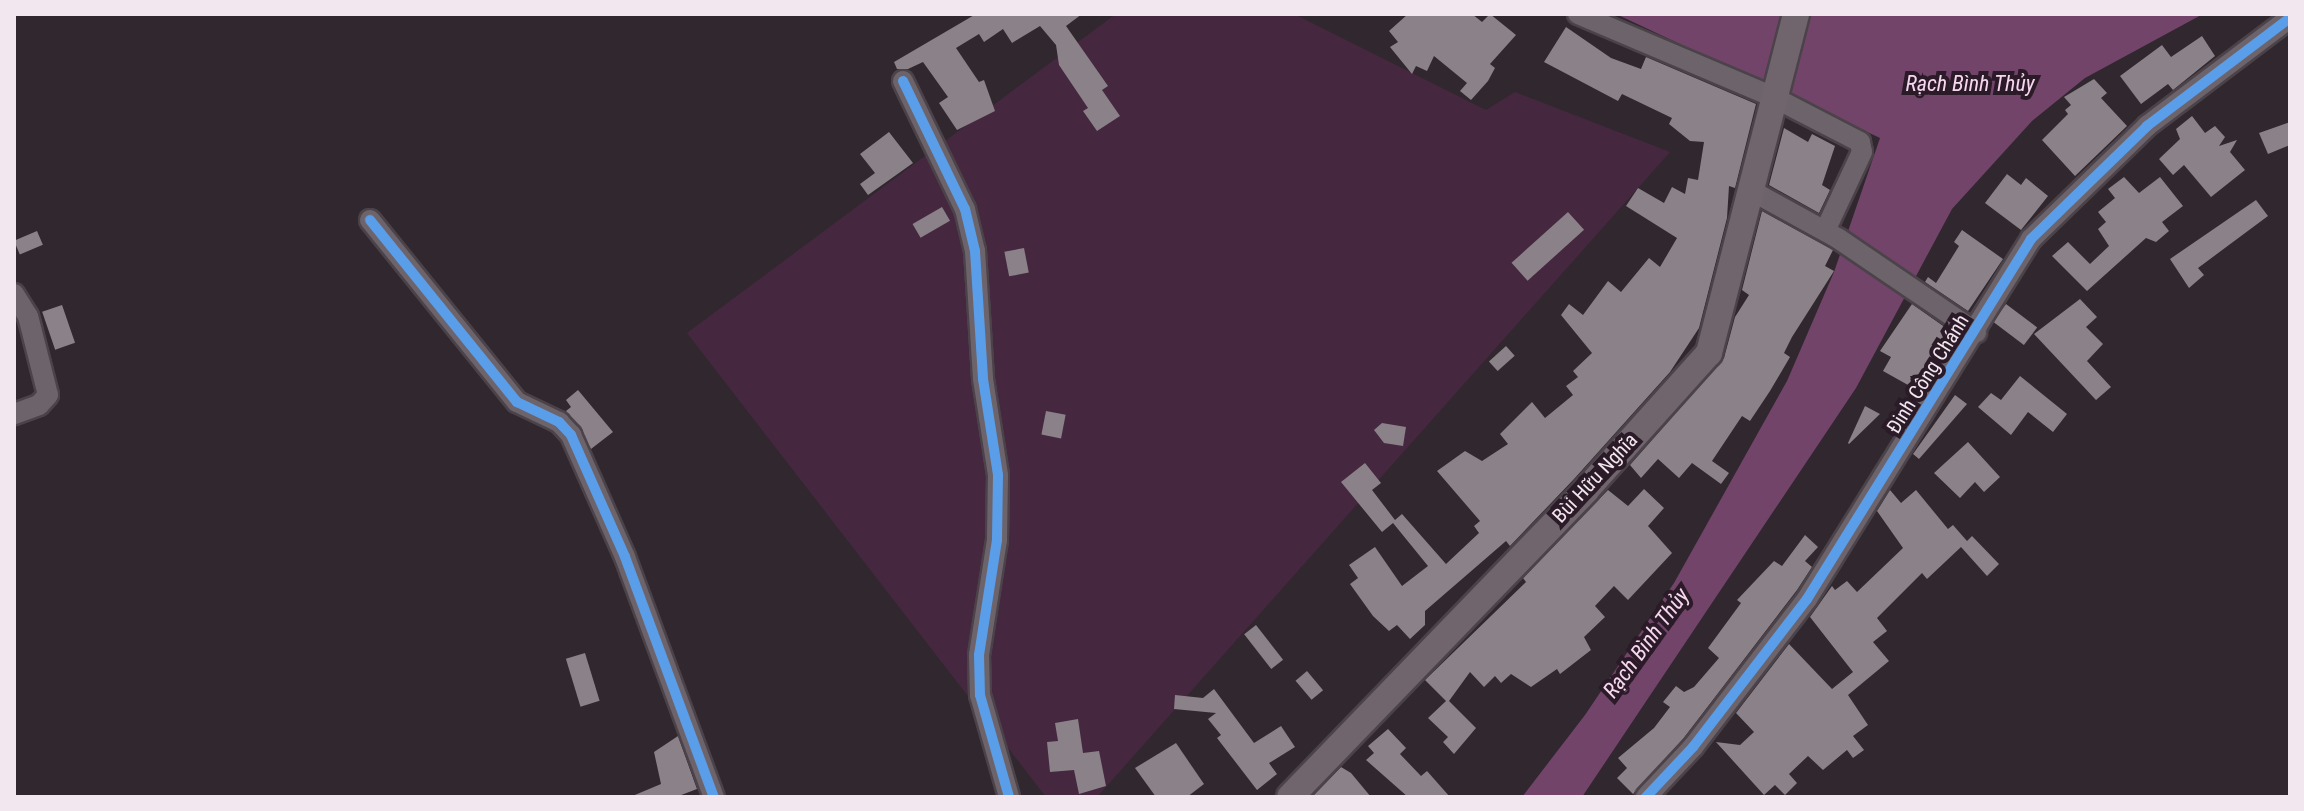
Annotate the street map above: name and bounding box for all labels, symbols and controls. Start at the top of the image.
water label: Rạch Bình Thủy [1905,71,2035,97]
street label: Đinh Công Chánh [1882,310,1974,438]
street label: Bùi Hữu Nghĩa [1547,428,1643,528]
water label: Rạch Bình Thủy [1597,583,1695,703]

